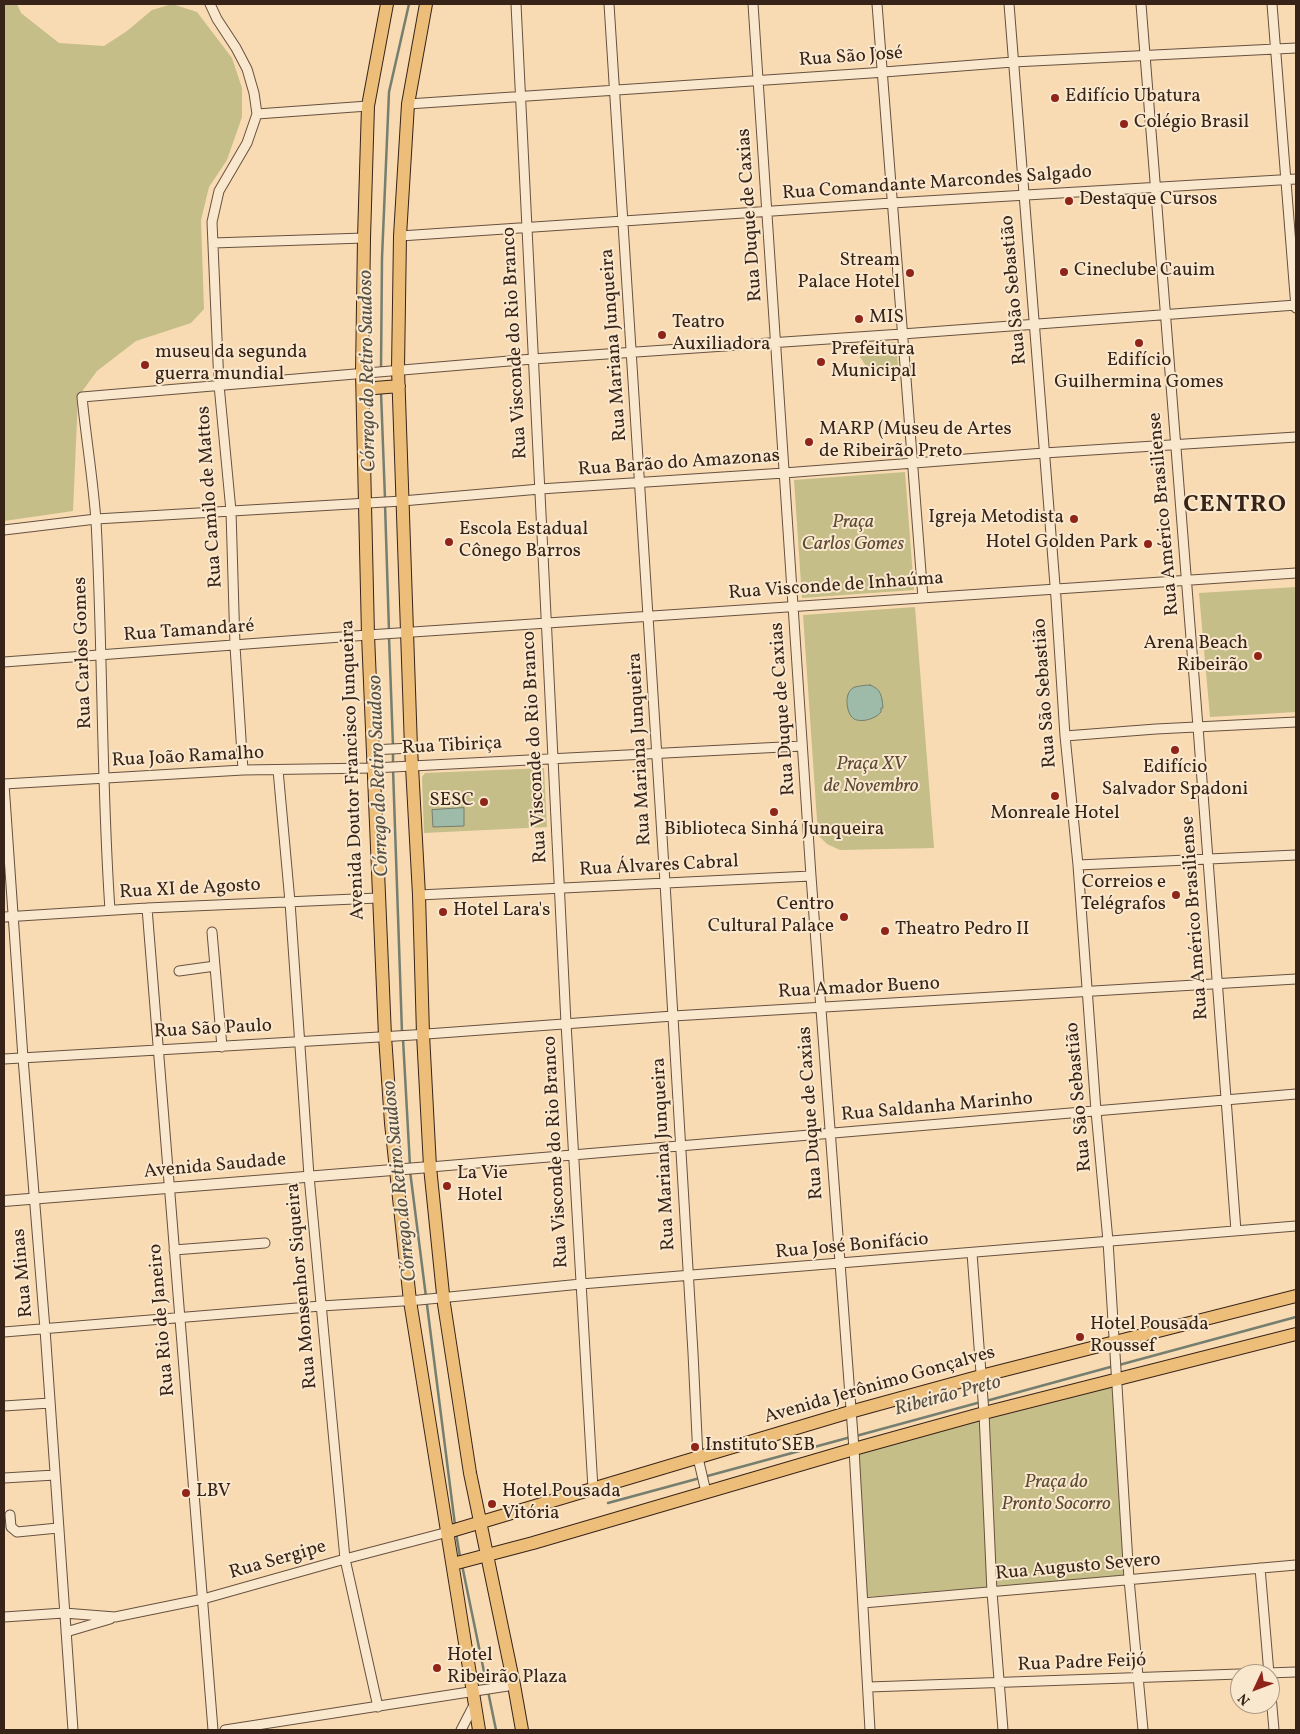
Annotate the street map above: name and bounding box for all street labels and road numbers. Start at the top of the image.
street label: Rua São José [798,43,904,73]
street label: Rua Duque de Caxias [734,127,768,303]
street label: Rua Comandante Marcondes Salgado [781,162,1093,206]
street label: Rua São Sebastião [997,214,1033,366]
street label: Rua Visconde do Rio Branco [499,226,533,460]
street label: Rua Mariana Junqueira [597,248,633,442]
street label: Rua Camilo de Mattos [193,405,229,589]
street label: Rua Américo Brasiliense [1145,411,1185,617]
street label: Rua Barão do Amazonas [577,446,781,482]
street label: Rua Visconde de Inhaúma [728,568,944,606]
street label: Rua Carlos Gomes [70,576,98,730]
street label: Rua Tamandaré [123,616,255,648]
street label: Rua São Sebastião [1029,617,1063,769]
street label: Avenida Doutor Francisco Junqueira [337,620,371,920]
street label: Rua Duque de Caxias [767,621,801,797]
street label: Rua Visconde do Rio Branco [519,630,553,864]
street label: Rua Mariana Junqueira [625,652,657,846]
street label: Rua Tibiriça [401,733,503,761]
street label: Rua João Ramalho [111,743,265,773]
street label: Rua Américo Brasiliense [1178,815,1214,1021]
street label: Rua Álvares Cabral [579,851,739,883]
street label: Rua XI de Agosto [119,875,261,905]
street label: Rua Amador Bueno [777,973,941,1005]
street label: Rua São Paulo [154,1016,272,1044]
street label: Rua São Sebastião [1062,1021,1098,1173]
street label: Rua Duque de Caxias [795,1025,829,1201]
street label: Rua Visconde do Rio Branco [540,1035,574,1269]
street label: Rua Mariana Junqueira [649,1057,681,1251]
street label: Rua Saldanha Marinho [840,1088,1034,1128]
street label: Avenida Saudade [143,1149,287,1185]
street label: Rua Monsenhor Siqueira [283,1182,323,1390]
street label: Rua Minas [9,1228,39,1318]
street label: Rua José Bonifácio [775,1229,929,1265]
street label: Rua Rio de Janeiro [145,1243,181,1397]
street label: Avenida Jerônimo Gonçalves [762,1342,998,1430]
street label: Rua Sergipe [227,1536,329,1586]
street label: Rua Augusto Severo [994,1549,1162,1587]
street label: Rua Padre Feijó [1017,1650,1147,1678]

